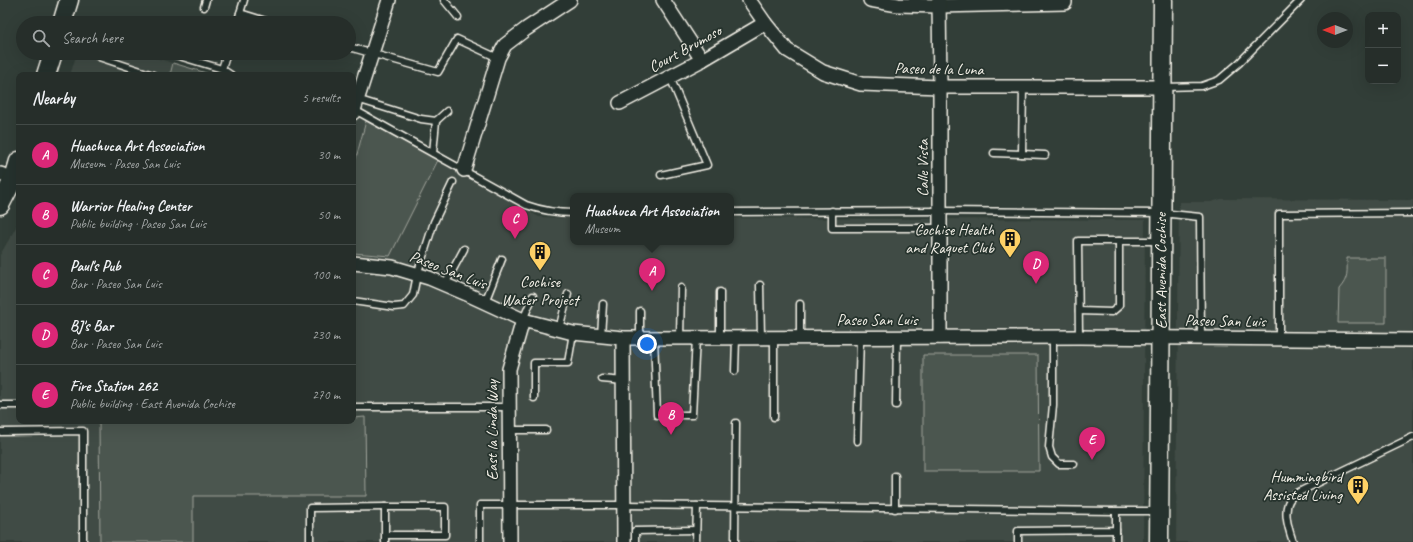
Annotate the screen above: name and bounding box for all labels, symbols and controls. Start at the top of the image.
north arrow [1317,12,1353,48]
map controls [1365,12,1401,84]
button: + [1365,12,1401,48]
search box [16,16,356,60]
street label: Court Brumoso [645,20,727,77]
icon: search [30,27,52,49]
text: Search here [62,29,123,48]
button: − [1365,48,1401,84]
street label: Paseo de la Luna [894,58,985,80]
text: Nearby [32,88,75,109]
text: 5 results [302,90,340,106]
text: Huachuca Art Association [70,137,204,156]
street label: Calle Vista [913,138,933,197]
text: A [42,147,48,163]
text: 30 m [318,147,340,163]
text: Museum · Paseo San Luis [70,156,180,172]
popup [570,193,734,245]
text: Warrior Healing Center [70,197,191,216]
text: Huachuca Art Association [585,202,719,221]
pin: C [502,206,528,239]
text: B [42,207,48,223]
text: 50 m [318,207,340,223]
street label: East Avenida Cochise [1151,211,1171,329]
text: Public building · Paseo San Luis [70,216,206,232]
place label: Cochise Health and Raquet Club [905,220,995,258]
text: Museum [585,221,620,237]
building icon: Cochise Health and Raquet Club [997,226,1023,259]
building icon: Cochise Water Project [527,239,553,272]
street label: Paseo San Luis [407,246,491,294]
pin: D [1023,251,1049,284]
text: Paul's Pub [70,257,121,276]
pin: A [639,258,665,291]
text: C [42,267,48,283]
text: 100 m [312,267,340,283]
place label: Cochise Water Project [502,272,581,310]
text: Bar · Paseo San Luis [70,276,162,292]
street label: Paseo San Luis [837,310,919,330]
street label: Paseo San Luis [1184,310,1267,332]
text: BJ's Bar [70,317,113,336]
text: D [41,327,49,343]
text: 230 m [312,327,340,343]
your location [637,334,657,354]
text: Bar · Paseo San Luis [70,336,162,352]
text: Fire Station 262 [70,377,157,396]
street label: East la Linda Way [482,378,502,480]
text: E [42,387,48,403]
text: 270 m [312,387,340,403]
text: Public building · East Avenida Cochise [70,396,235,412]
pin: B [658,402,684,435]
pin: E [1079,427,1105,460]
place label: Hummingbird Assisted Living [1263,467,1345,505]
building icon: Hummingbird Assisted Living [1345,473,1371,506]

